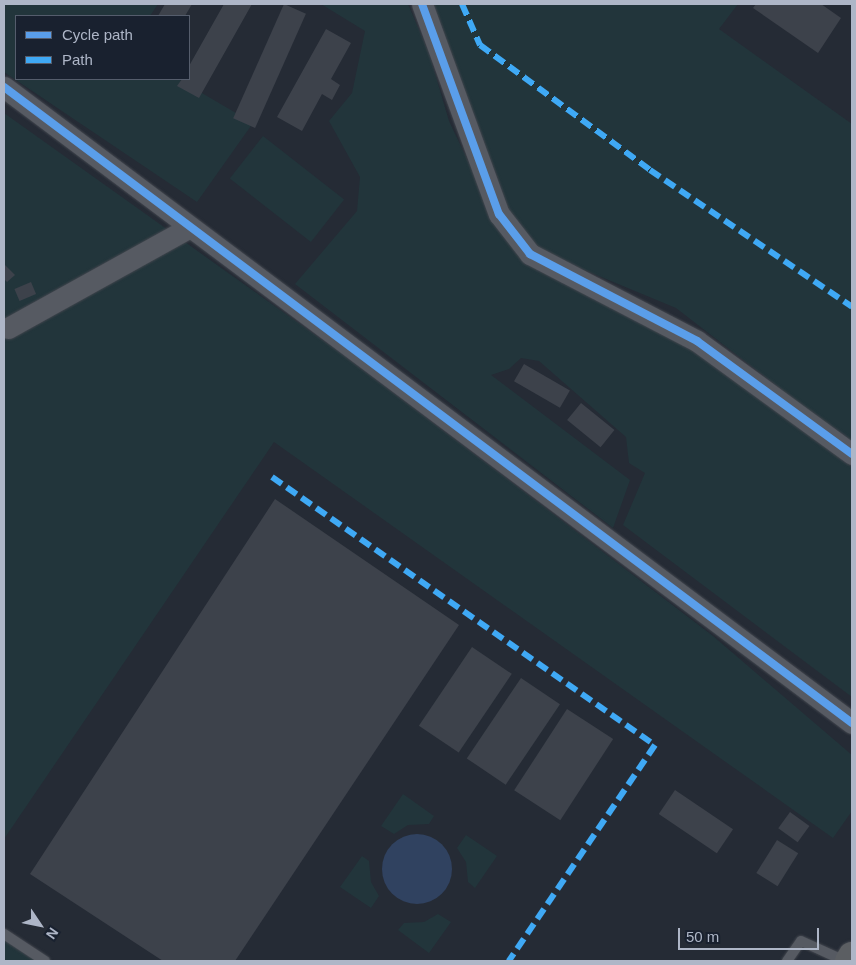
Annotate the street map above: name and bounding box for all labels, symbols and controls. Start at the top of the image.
legend [15,15,190,80]
text: Cycle path [62,26,133,43]
text: Path [62,51,93,68]
north arrow [15,900,65,950]
scale bar [681,918,822,950]
text: N [43,925,62,942]
text: 50 m [686,928,719,945]

